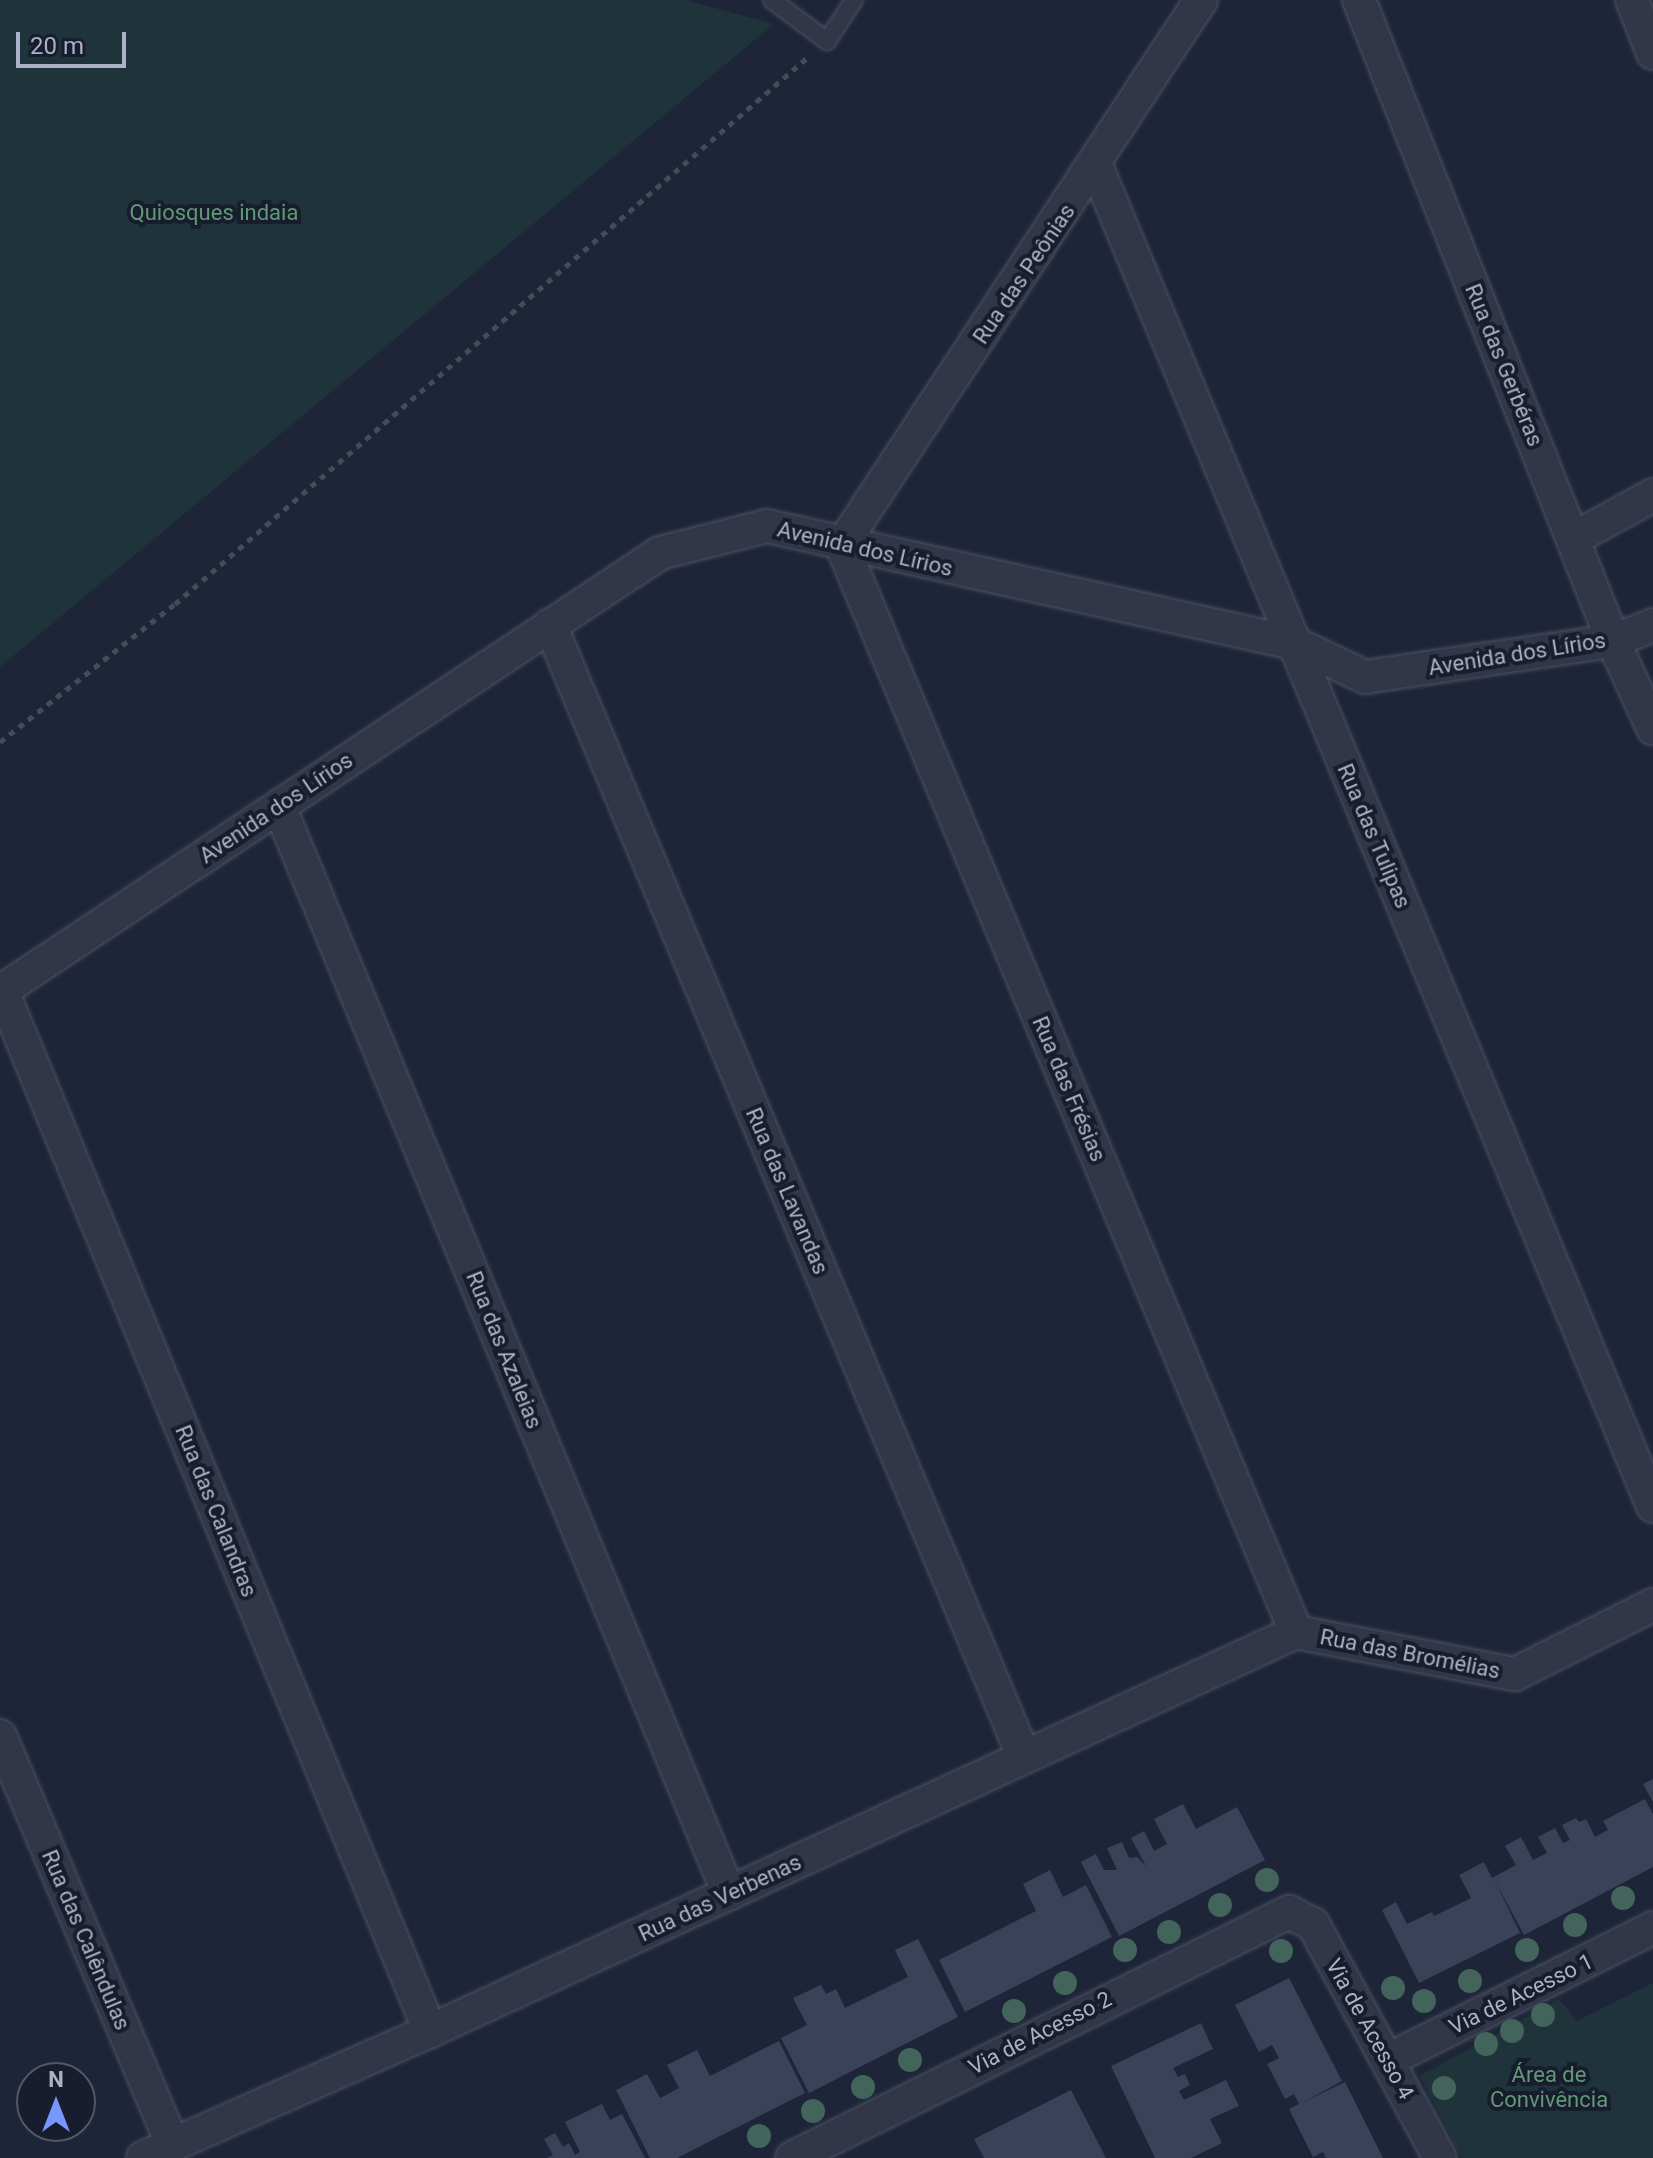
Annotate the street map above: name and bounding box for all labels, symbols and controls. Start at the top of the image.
scale bar [20,16,130,66]
text: 20 m [30,32,84,60]
street label: Rua das Peônias [967,199,1081,349]
park label: Quiosques indaia [130,200,298,226]
street label: Rua das Gerbéras [1459,280,1549,450]
street label: Avenida dos Lírios [775,516,955,582]
street label: Avenida dos Lírios [1426,627,1608,681]
street label: Avenida dos Lírios [194,747,358,869]
street label: Rua das Tulipas [1332,760,1416,912]
street label: Rua das Frésias [1027,1012,1111,1166]
street label: Rua das Lavandas [740,1104,834,1278]
street label: Rua das Azaleias [460,1267,548,1433]
street label: Rua das Calandras [170,1421,262,1601]
street label: Rua das Bromélias [1318,1624,1502,1684]
street label: Rua das Calêndulas [36,1846,136,2034]
street label: Rua das Verbenas [634,1849,806,1947]
street label: Via de Acesso 1 [1445,1948,1597,2040]
street label: Via de Acesso 4 [1320,1954,1420,2104]
street label: Via de Acesso 2 [964,1986,1116,2080]
park label: Área de Convivência [1490,2061,1608,2112]
north arrow [16,2062,96,2142]
text: N [48,2067,64,2092]

